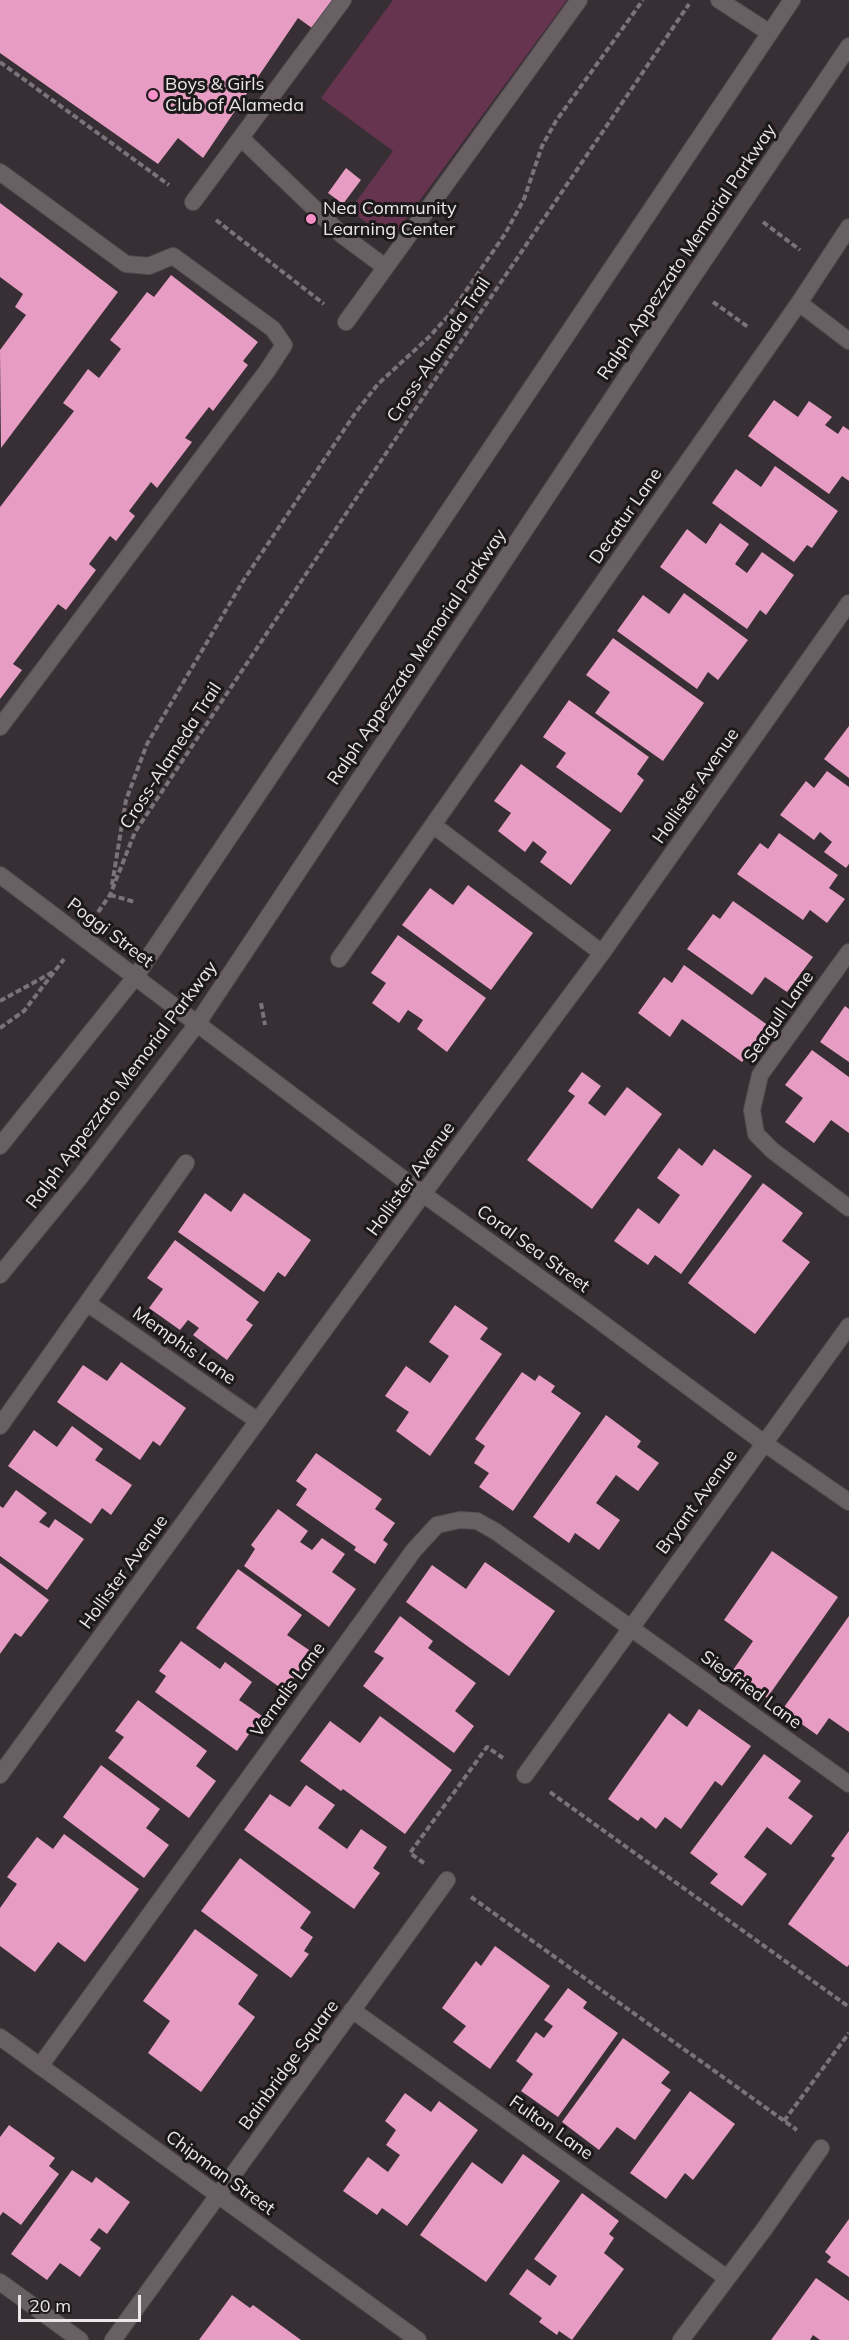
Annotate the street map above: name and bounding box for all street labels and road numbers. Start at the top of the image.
street label: Ralph Appezzato Memorial Parkway [593,120,781,384]
street label: Cross-Alameda Trail [383,274,495,426]
street label: Decatur Lane [585,464,667,568]
street label: Ralph Appezzato Memorial Parkway [323,525,511,789]
street label: Cross-Alameda Trail [116,679,226,833]
street label: Hollister Avenue [648,724,744,848]
street label: Poggi Street [63,894,157,972]
street label: Ralph Appezzato Memorial Parkway [22,957,222,1213]
street label: Seagull Lane [739,967,819,1067]
street label: Hollister Avenue [362,1118,460,1240]
street label: Coral Sea Street [472,1201,594,1297]
street label: Memphis Lane [128,1302,240,1390]
street label: Bryant Avenue [652,1446,742,1558]
street label: Hollister Avenue [75,1511,173,1633]
street label: Vernalis Lane [246,1638,330,1742]
street label: Siegfried Lane [696,1646,806,1734]
street label: Bainbridge Square [235,1996,343,2134]
street label: Fulton Lane [505,2091,597,2165]
street label: Chipman Street [161,2126,279,2220]

